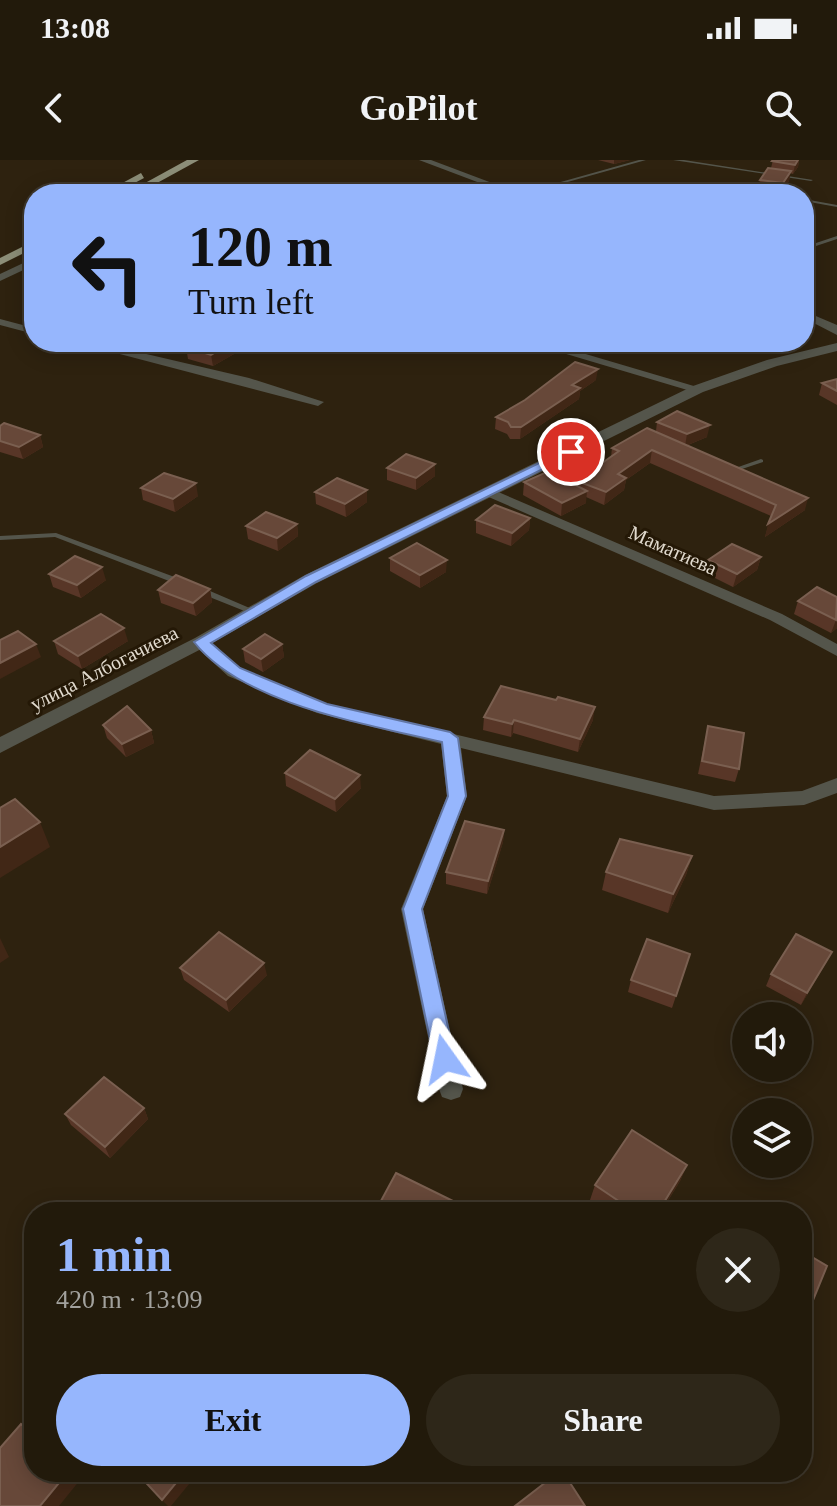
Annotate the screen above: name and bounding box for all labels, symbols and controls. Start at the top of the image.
text: 13:08 [40,11,110,44]
icon: back [32,86,76,130]
icon: search [761,86,805,130]
text: GoPilot [360,88,477,128]
icon: left [56,216,160,320]
text: 120 m [188,216,333,278]
text: Turn left [188,282,314,322]
pin [537,418,605,486]
icon: arrive [549,430,593,474]
street label: Маматиева [626,521,720,579]
street label: улица Албогачиева [26,621,182,716]
map controls [732,1002,812,1178]
button: sound [732,1002,812,1082]
position arrow [403,1017,487,1101]
button: layers [732,1098,812,1178]
text: 1 min [56,1228,172,1281]
button: close [696,1228,780,1312]
text: 420 m · 13:09 [56,1285,203,1314]
button: Exit [56,1374,410,1466]
button: Share [426,1374,780,1466]

